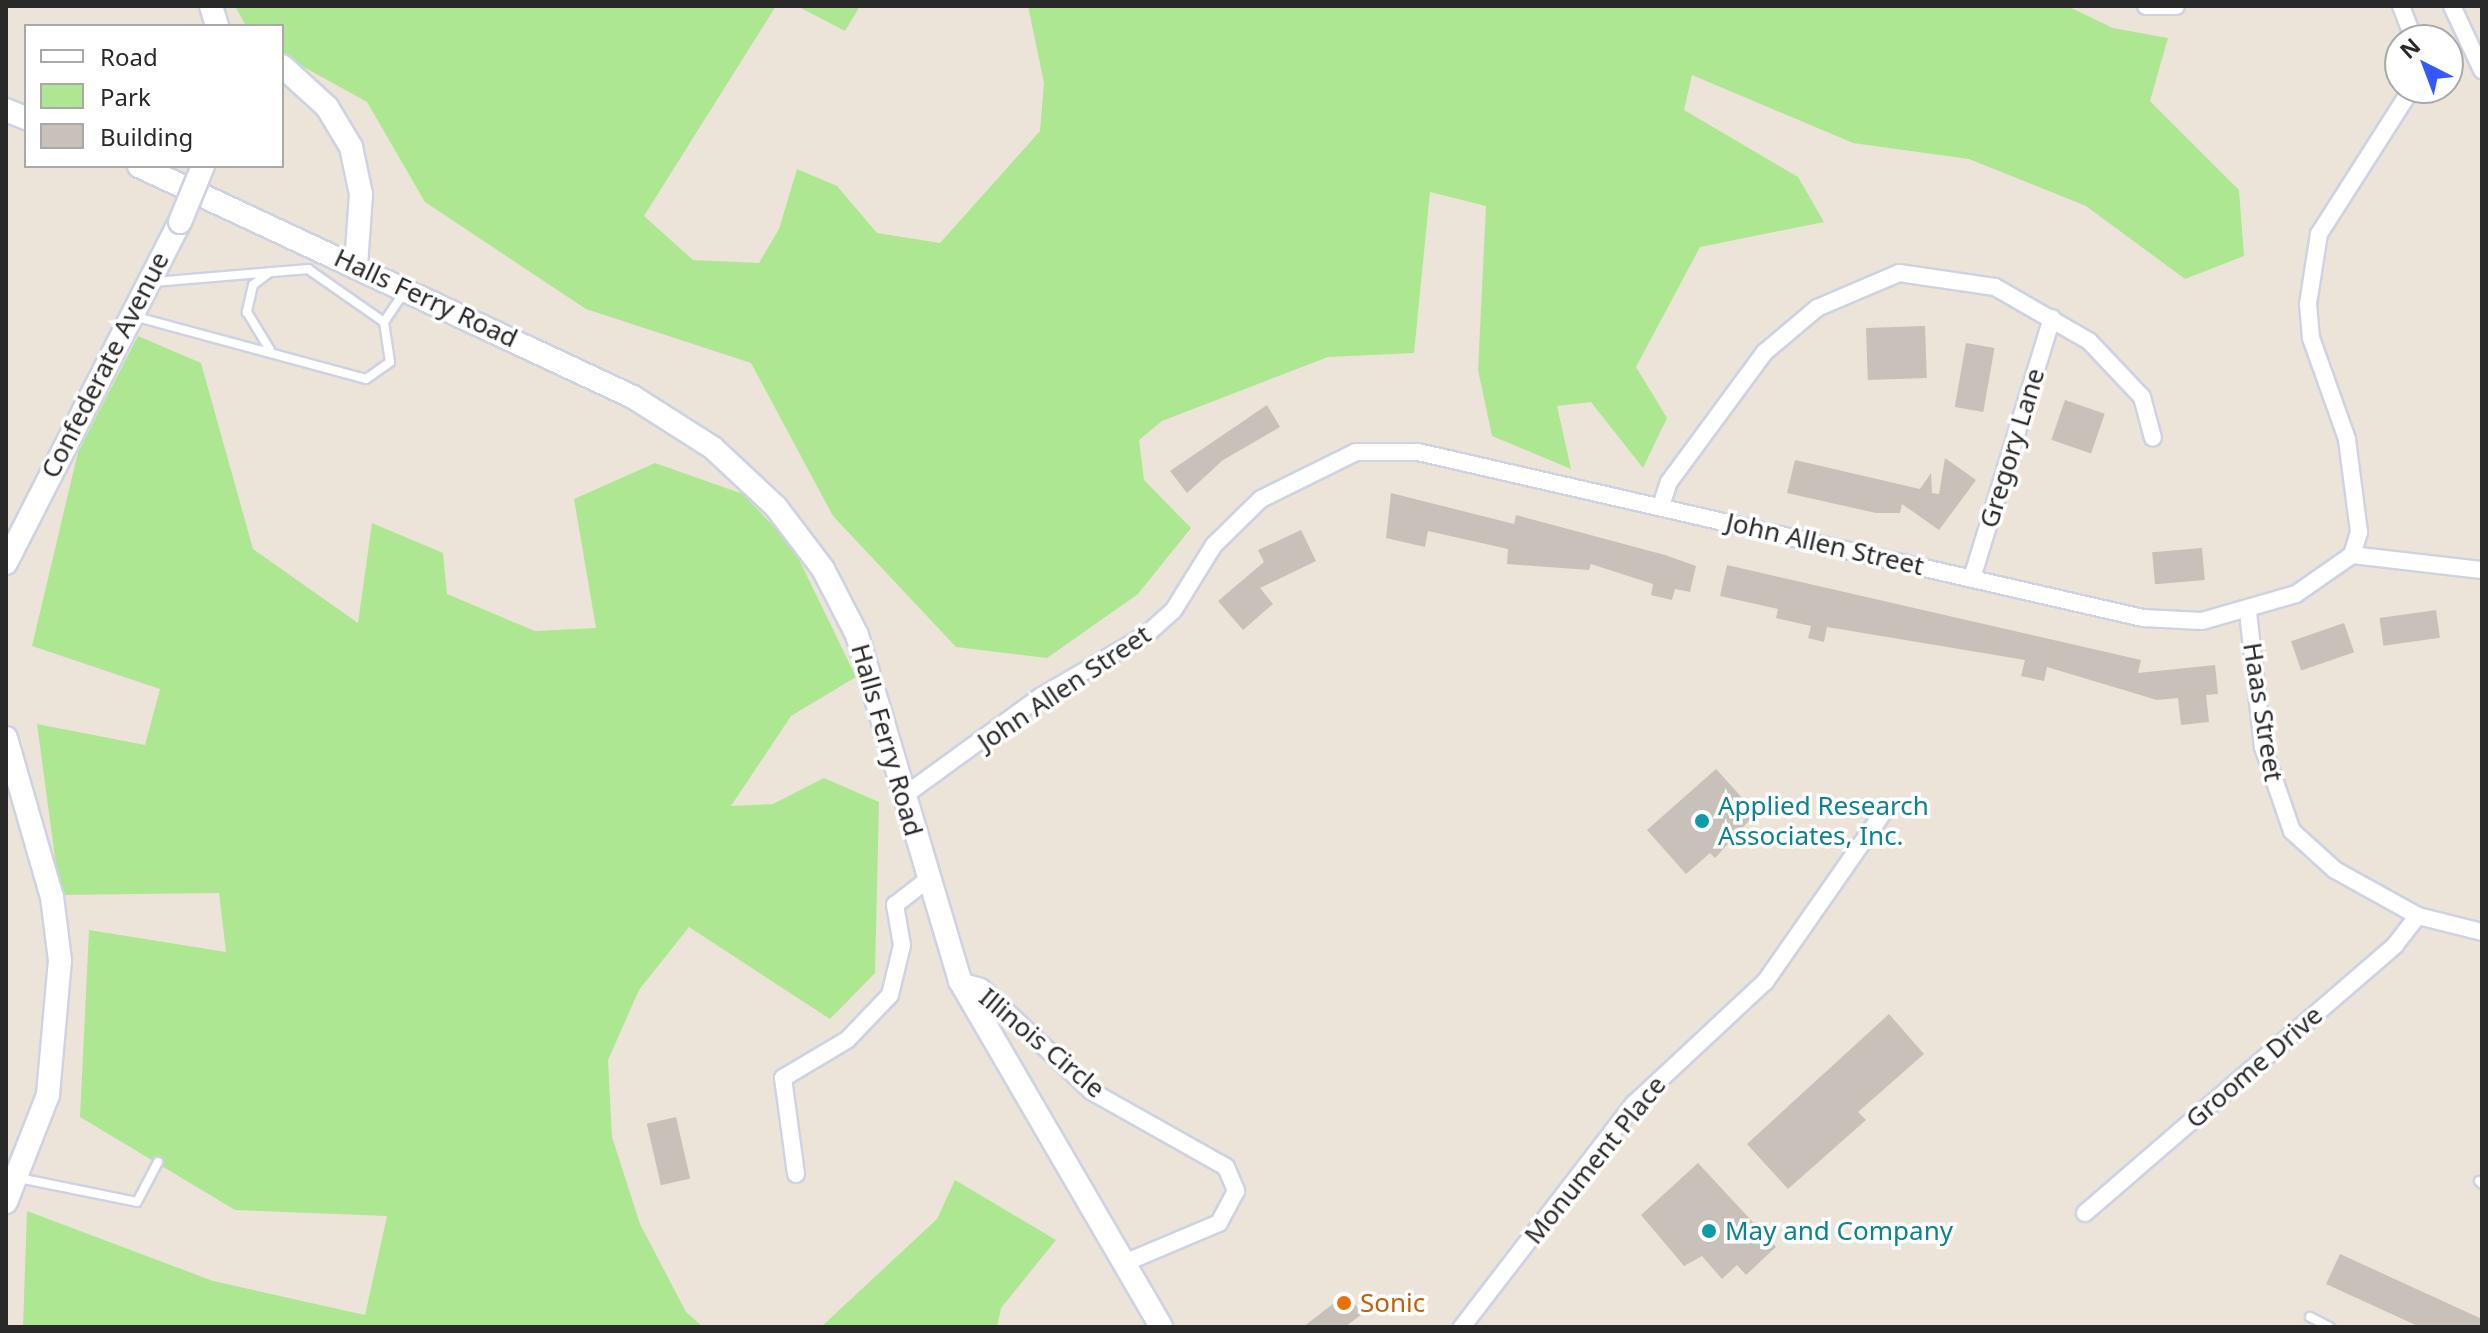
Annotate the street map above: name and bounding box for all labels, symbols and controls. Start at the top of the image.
legend [24,24,284,168]
north arrow [2384,24,2464,104]
text: N [2393,31,2426,65]
text: Road [100,40,158,73]
text: Park [100,80,151,113]
text: Building [100,120,193,153]
street label: Halls Ferry Road [329,242,523,354]
street label: Confederate Avenue [34,247,176,483]
street label: Gregory Lane [1973,364,2051,532]
street label: John Allen Street [1723,506,1927,582]
street label: John Allen Street [972,619,1156,757]
street label: Halls Ferry Road [845,640,929,840]
street label: Haas Street [2237,640,2289,784]
place label: Applied Research Associates, Inc. [1718,790,1929,852]
marker: Applied Research Associates, Inc. [1693,812,1711,830]
street label: Illinois Circle [973,982,1111,1104]
street label: Groome Drive [2179,999,2329,1135]
street label: Monument Place [1518,1070,1672,1250]
place label: May and Company [1725,1215,1953,1247]
marker: May and Company [1700,1222,1718,1240]
place label: Sonic [1360,1287,1425,1319]
marker: Sonic [1335,1294,1353,1312]

